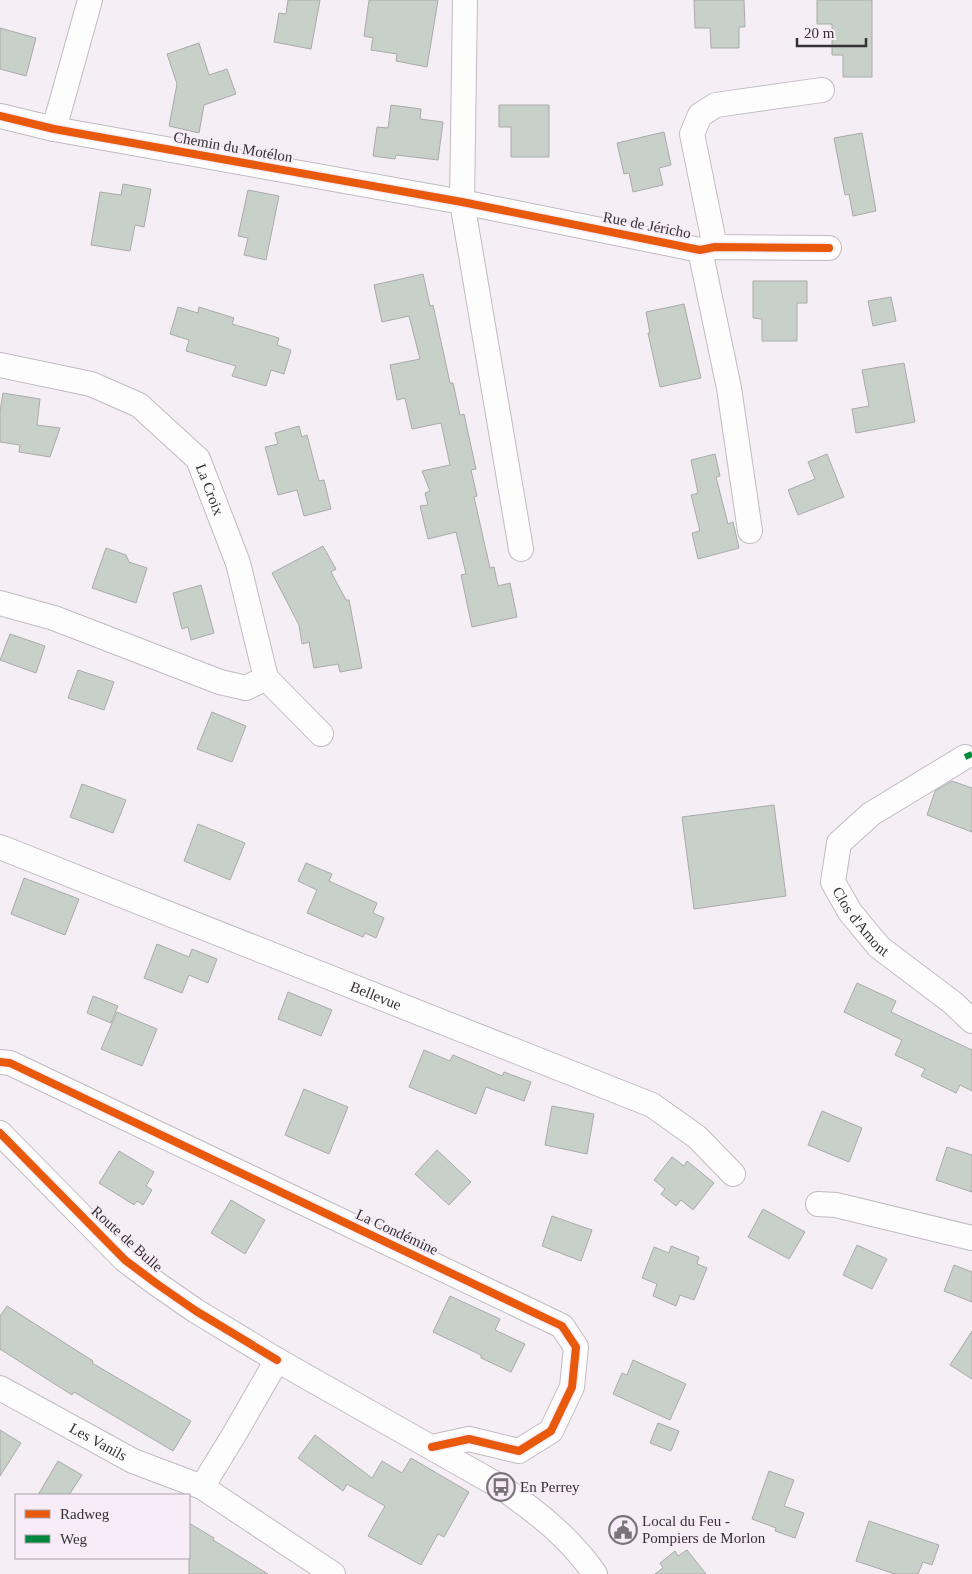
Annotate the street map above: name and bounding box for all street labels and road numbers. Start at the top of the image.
street label: Chemin du Motélon [172,129,294,165]
street label: Rue de Jéricho [602,209,692,241]
street label: La Croix [193,462,227,518]
street label: Clos d'Amont [829,884,893,960]
street label: Bellevue [348,978,404,1013]
street label: Route de Bulle [88,1203,166,1275]
street label: La Condémine [353,1206,441,1258]
street label: Les Vanils [67,1420,130,1464]

